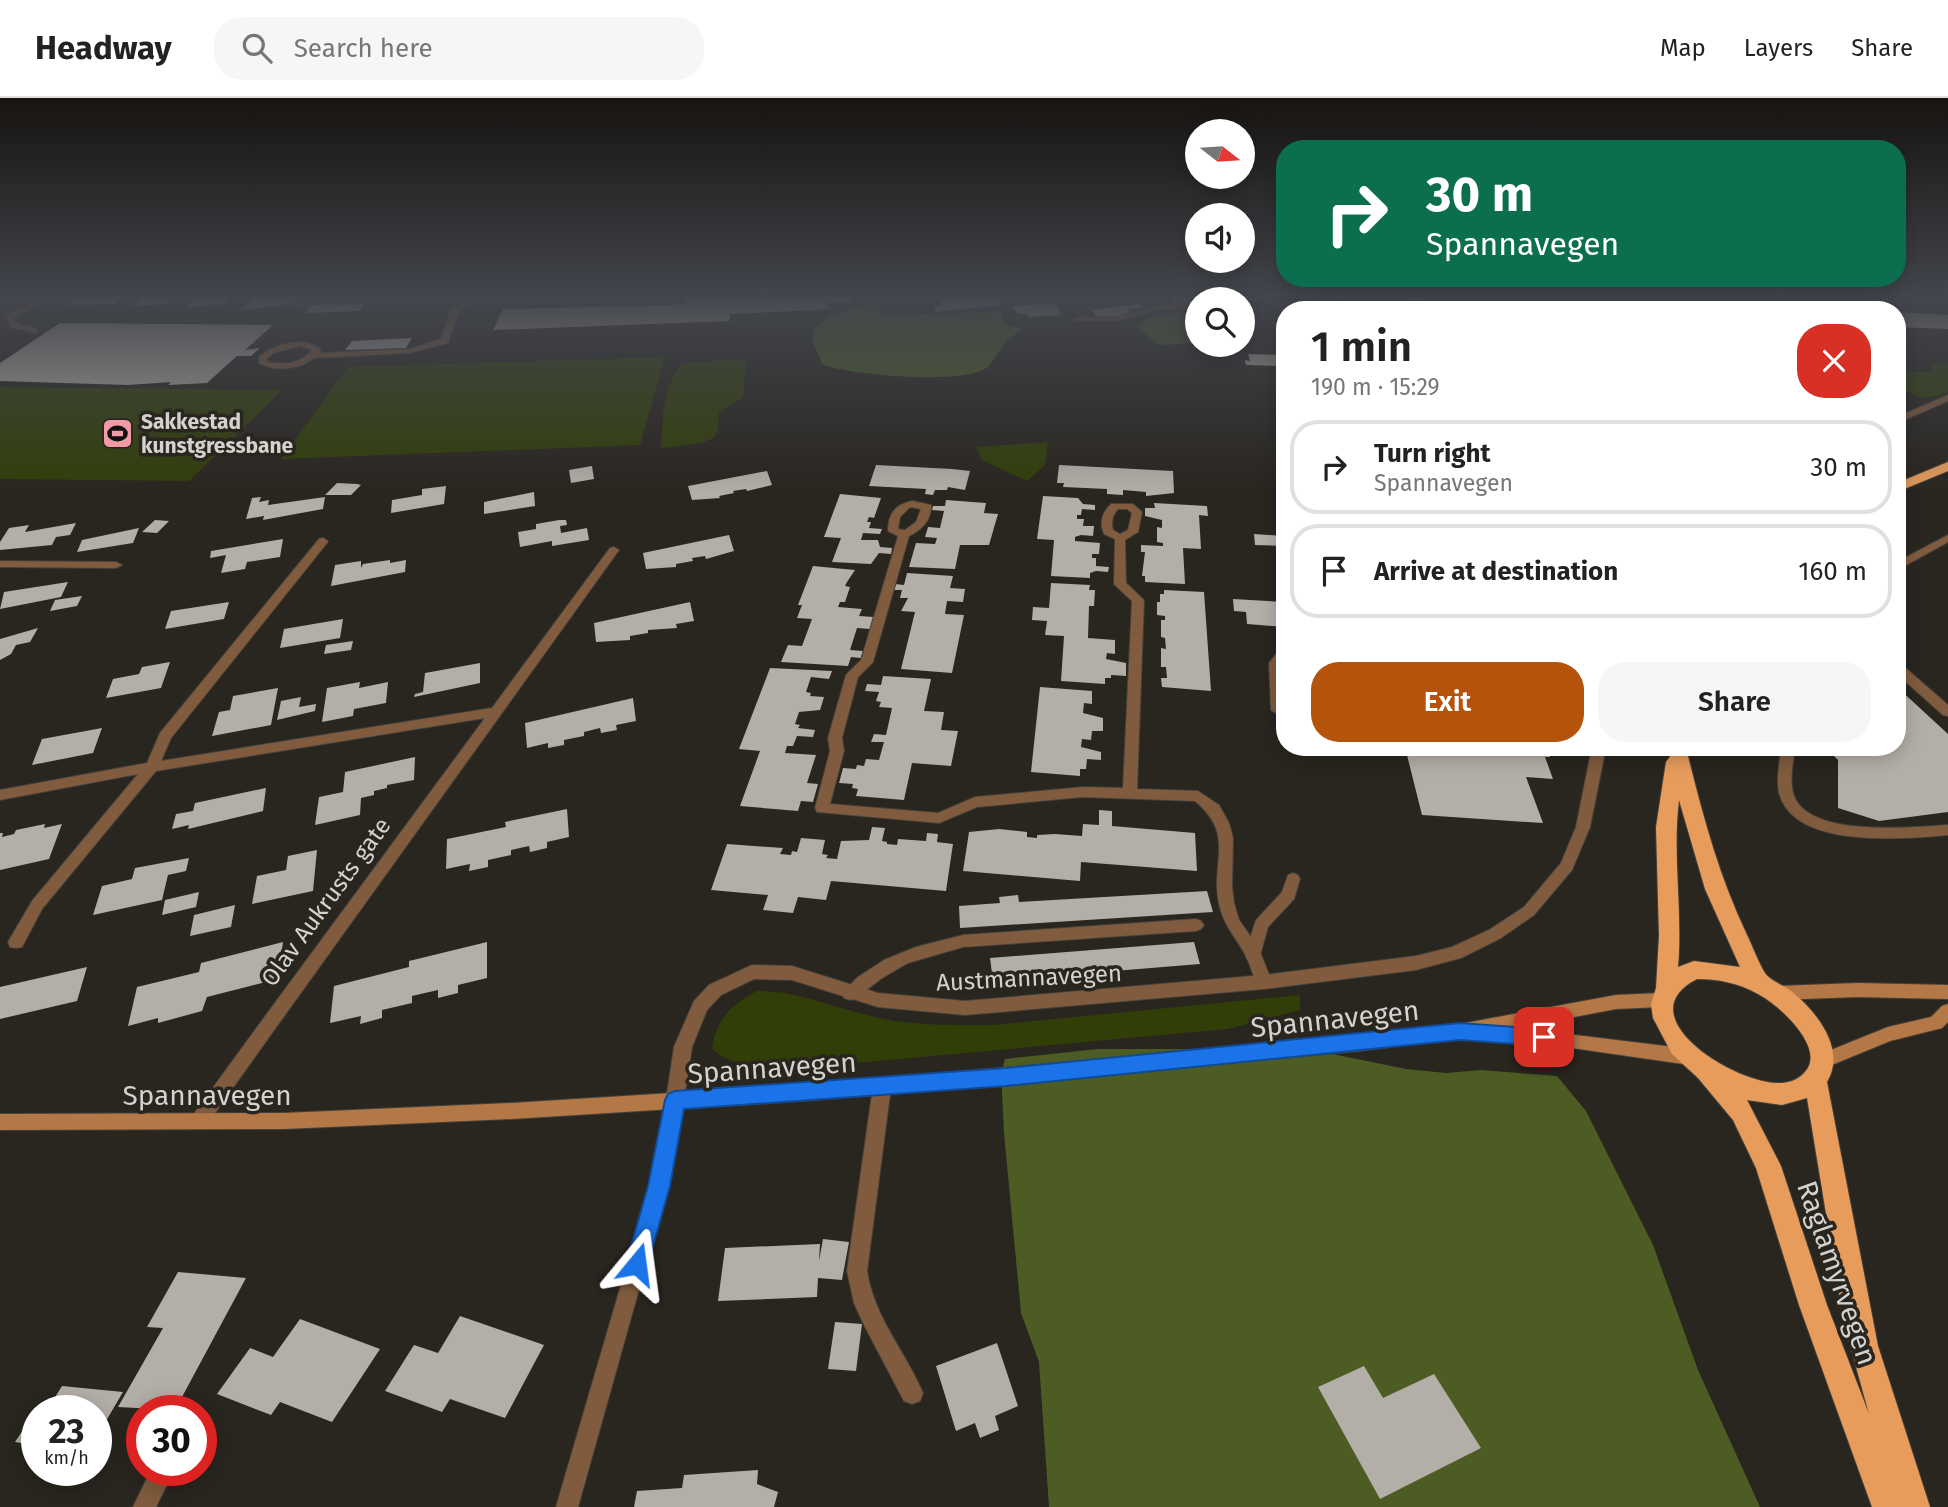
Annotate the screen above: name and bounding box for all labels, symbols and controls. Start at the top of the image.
search box [214,17,704,80]
text: Headway [35,28,172,68]
icon: search [238,29,276,67]
text: Search here [294,33,433,64]
text: Map [1660,34,1706,62]
text: Layers [1744,34,1813,62]
text: Share [1851,34,1913,62]
north arrow [1185,119,1255,189]
map controls [1185,119,1255,357]
text: 30 m [1426,165,1533,224]
icon: right [1311,168,1402,259]
button: sound [1185,203,1255,273]
text: Spannavegen [1426,225,1619,263]
button: search [1185,287,1255,357]
text: 1 min [1311,322,1412,372]
button: close [1797,324,1871,398]
text: 190 m · 15:29 [1311,373,1440,401]
place label: Sakkestad kunstgressbane [141,409,294,459]
sports icon: Sakkestad kunstgressbane [101,417,135,451]
text: Turn right [1374,438,1491,469]
icon: right [1315,448,1353,486]
text: 30 m [1810,452,1867,483]
text: Spannavegen [1374,469,1513,497]
icon: arrive [1315,552,1353,590]
text: Arrive at destination [1374,556,1618,587]
text: 160 m [1798,556,1867,587]
button: Exit [1311,662,1584,742]
button: Share [1598,662,1871,742]
street label: Olav Aukrusts gate [255,812,397,992]
street label: Austmannavegen [935,959,1123,997]
street label: Spannavegen [1249,994,1421,1044]
pin [1514,1007,1574,1067]
icon: arrive [1525,1018,1563,1056]
street label: Spannavegen [686,1046,858,1090]
street label: Spannavegen [122,1079,292,1112]
street label: Raglamyrvegen [1790,1177,1884,1369]
position arrow [600,1227,674,1301]
speed limit sign: 30 [126,1395,217,1486]
text: 23 [48,1410,85,1452]
text: km/h [44,1447,89,1469]

